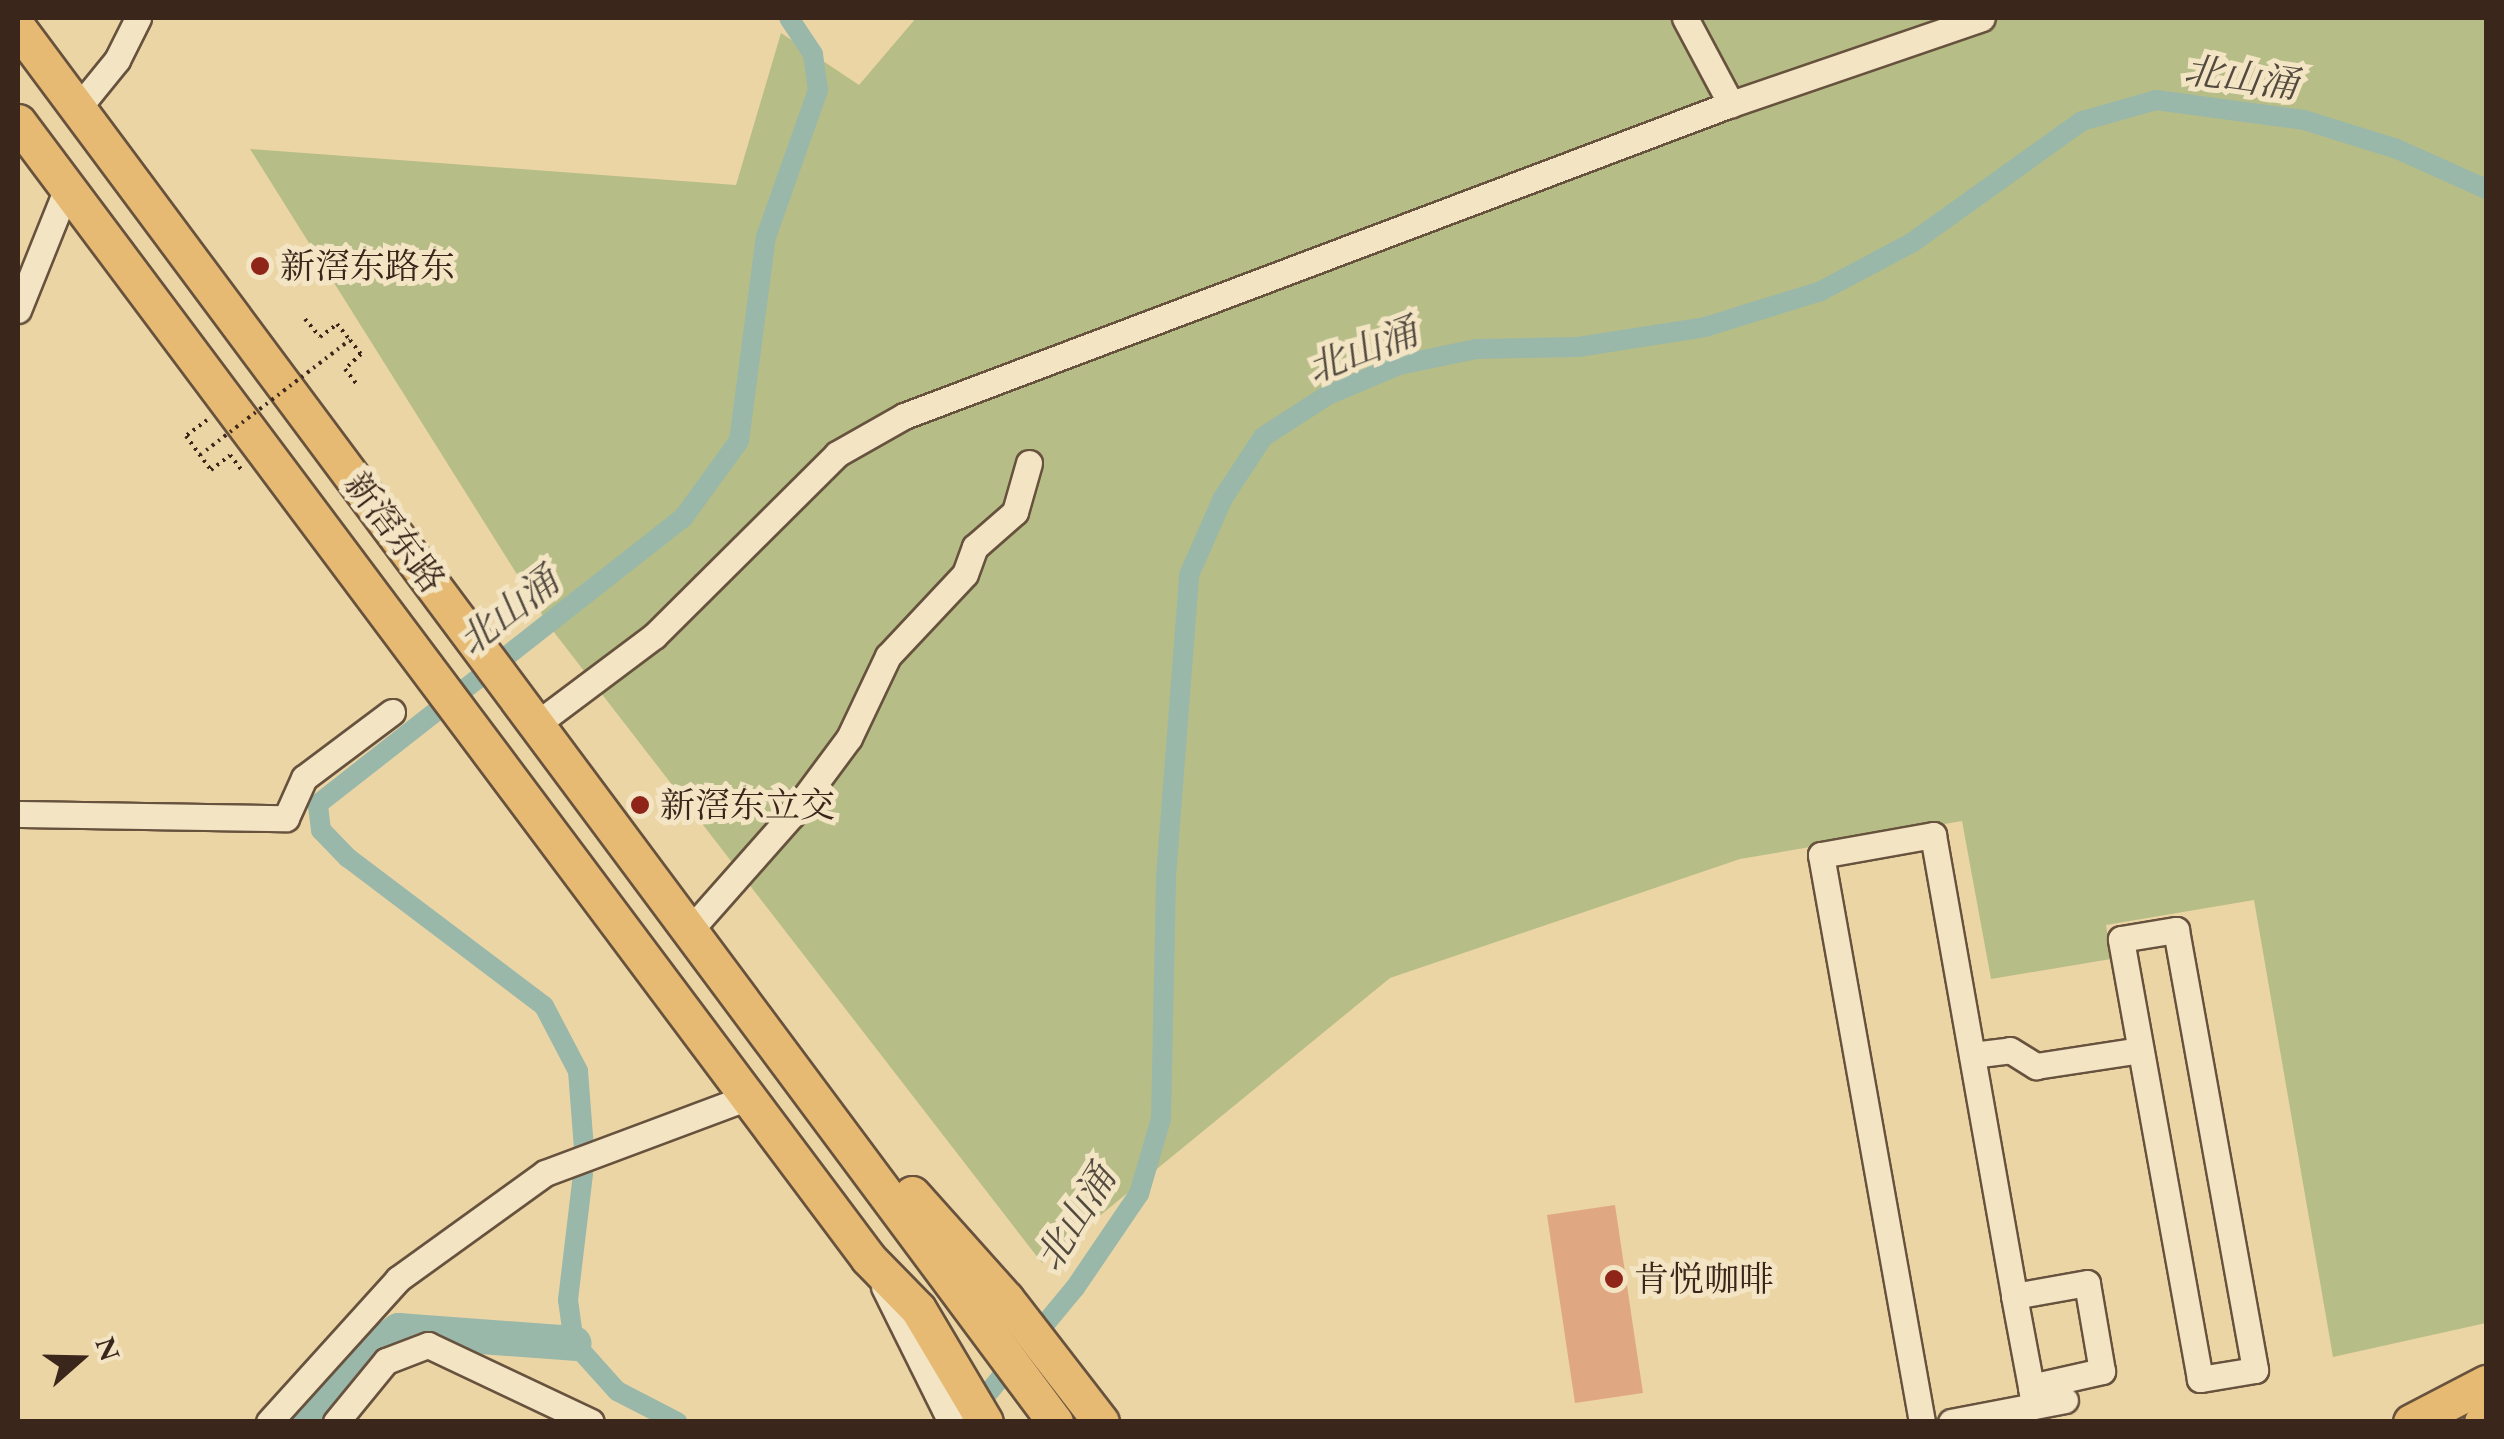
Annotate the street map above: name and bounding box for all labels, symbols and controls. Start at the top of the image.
water label: 北山涌 [2181,46,2301,108]
place label: 新滘东路东 [280,245,455,287]
marker: 新滘东路东 [249,255,271,277]
water label: 北山涌 [1301,308,1423,392]
street label: 新滘东路 [336,463,454,601]
water label: 北山涌 [449,558,567,664]
place label: 新滘东立交 [660,784,835,826]
marker: 新滘东立交 [629,794,651,816]
water label: 北山涌 [1025,1158,1125,1278]
place label: 肯悦咖啡 [1634,1258,1774,1300]
marker: 肯悦咖啡 [1603,1268,1625,1290]
north arrow [30,1309,130,1409]
text: N [87,1332,129,1366]

